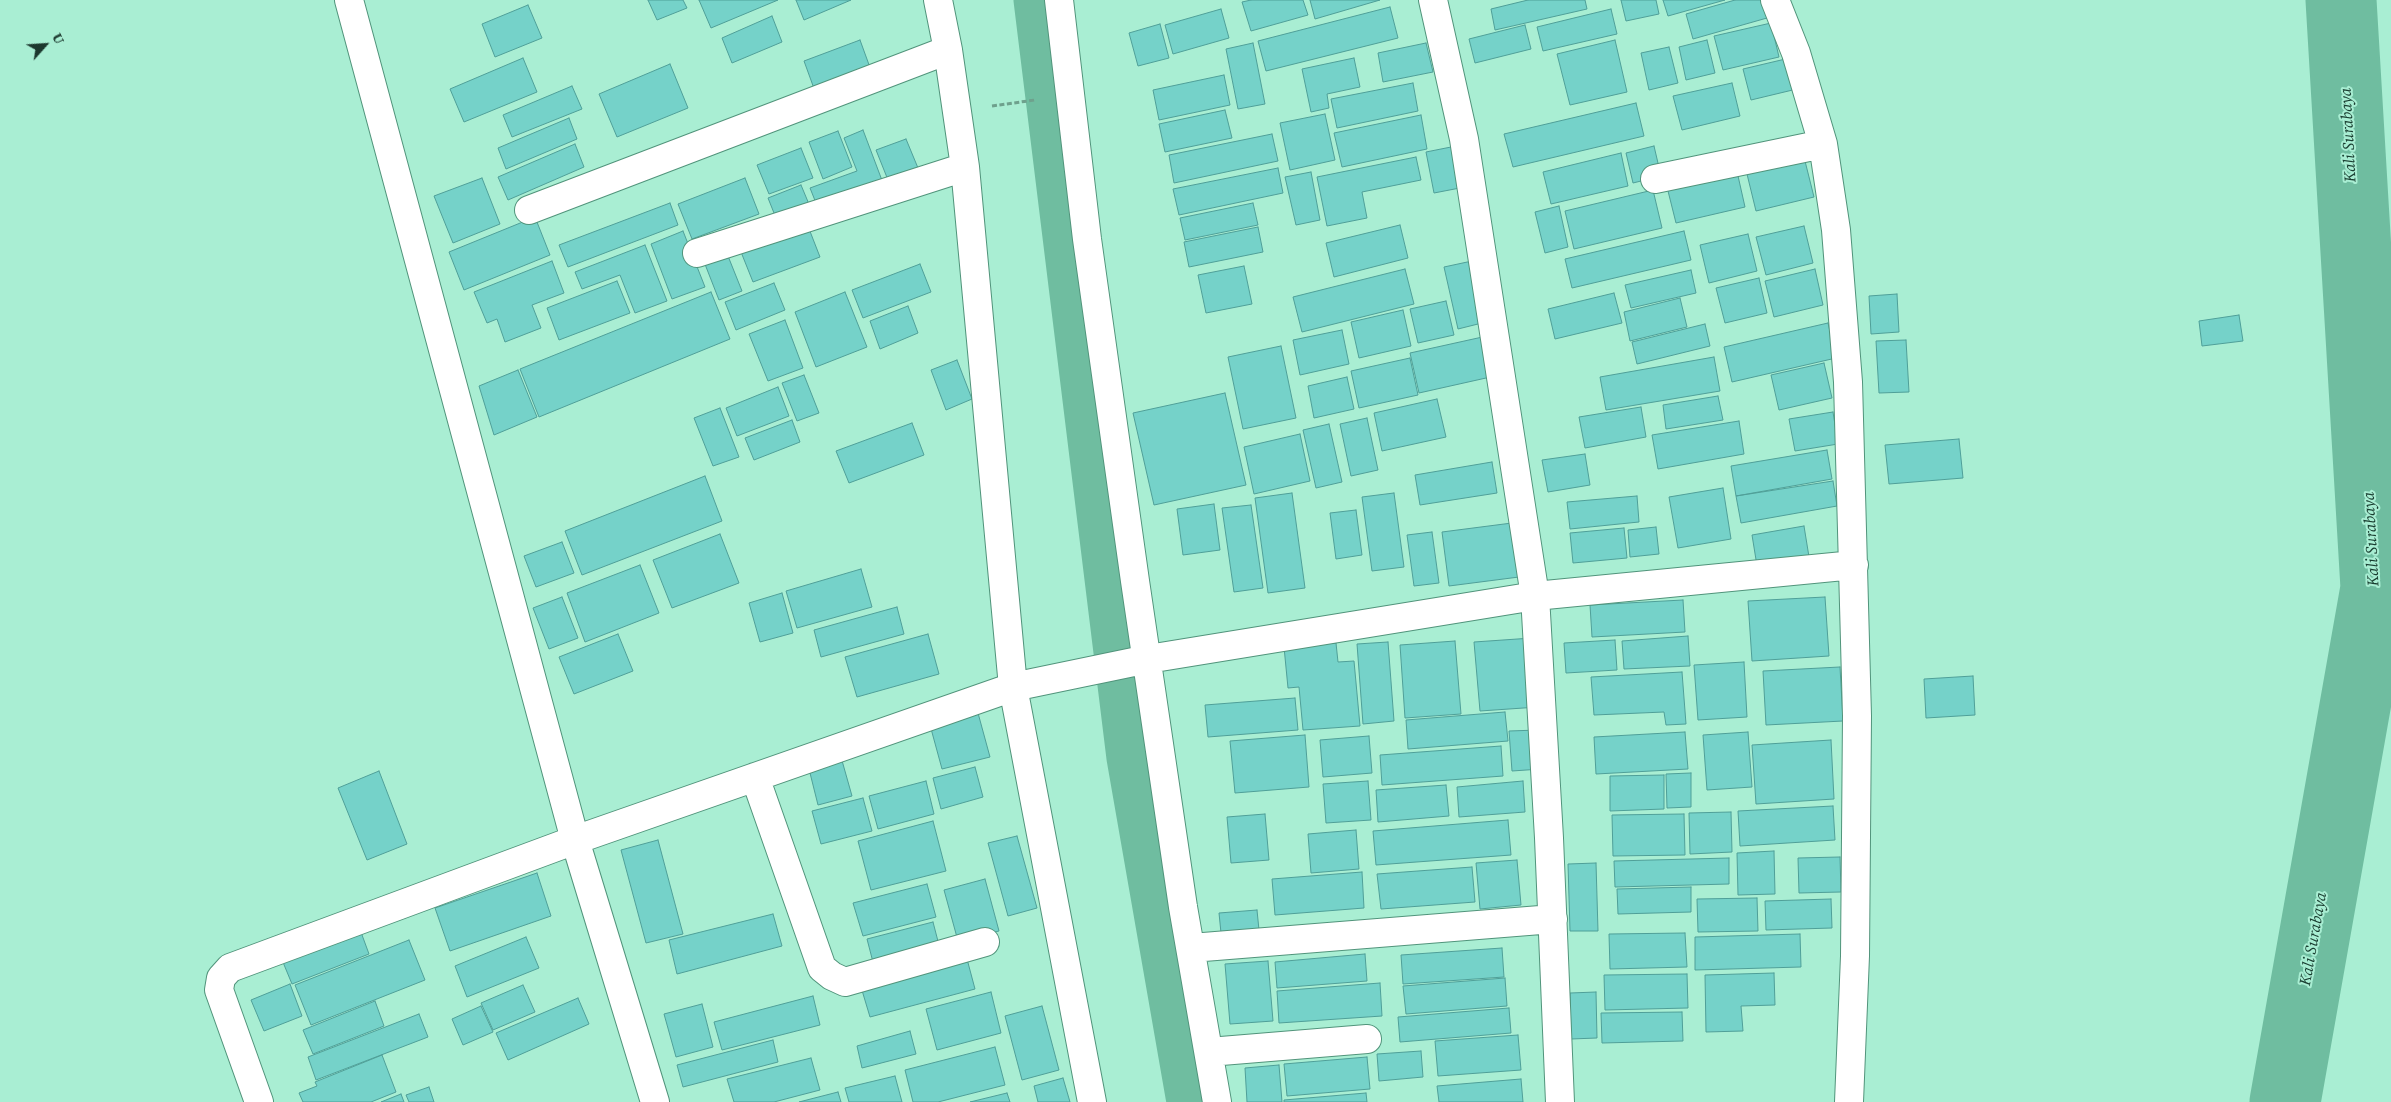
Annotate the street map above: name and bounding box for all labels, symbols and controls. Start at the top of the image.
north arrow [20,20,70,70]
text: U [47,29,70,47]
water label: Kali Surabaya [2337,87,2361,183]
water label: Kali Surabaya [2360,491,2384,587]
water label: Kali Surabaya [2296,891,2332,987]

